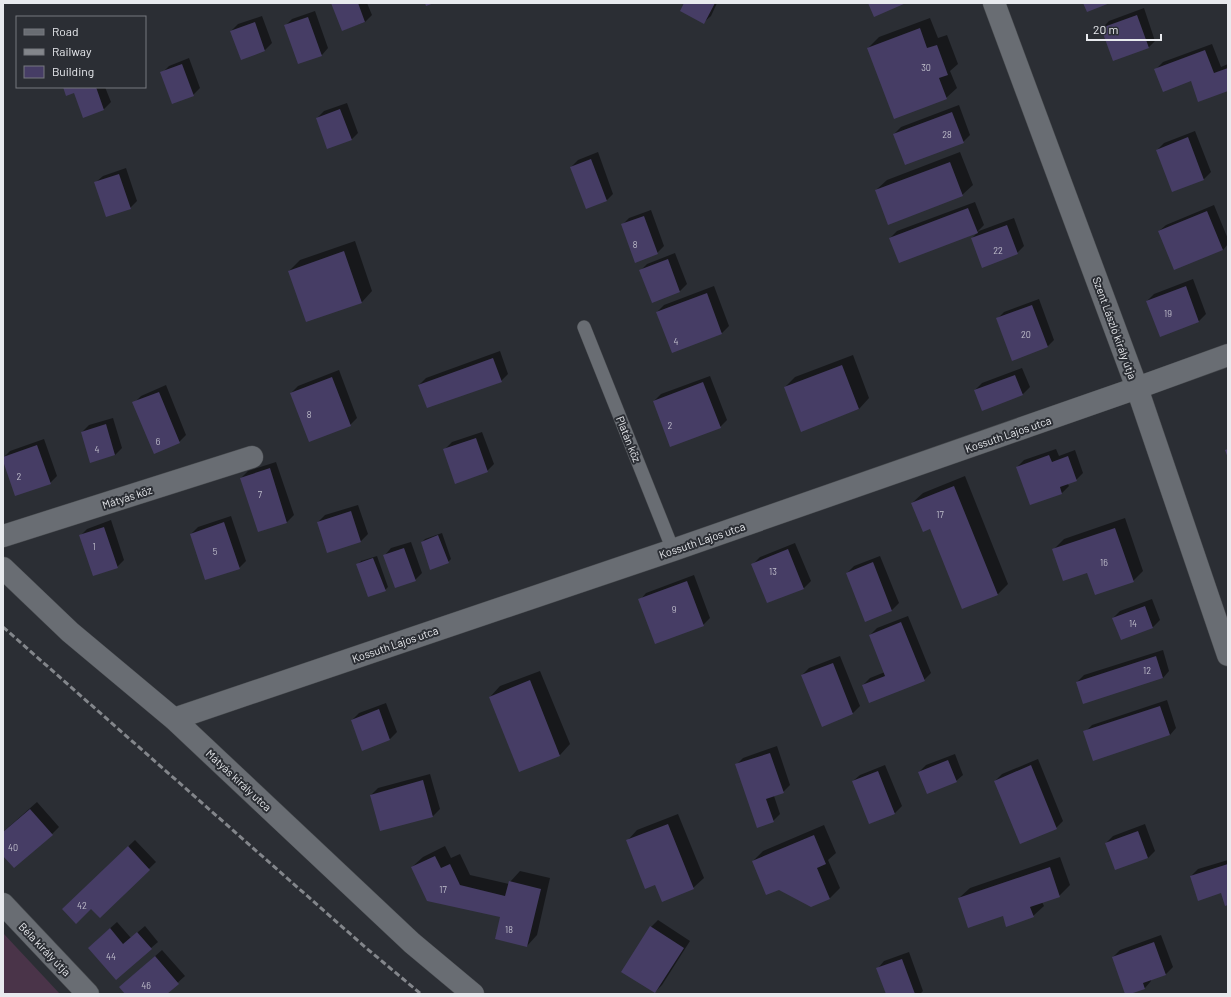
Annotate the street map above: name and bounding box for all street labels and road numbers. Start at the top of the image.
street label: Szent László király útja [1090,275,1140,381]
street label: Kossuth Lajos utca [963,413,1053,455]
street label: Platán köz [614,414,644,464]
street label: Mátyás köz [100,483,154,511]
street label: Kossuth Lajos utca [657,519,747,561]
street label: Kossuth Lajos utca [350,623,440,665]
street label: Mátyás király utca [204,746,274,814]
street label: Béla király útja [16,920,74,978]

